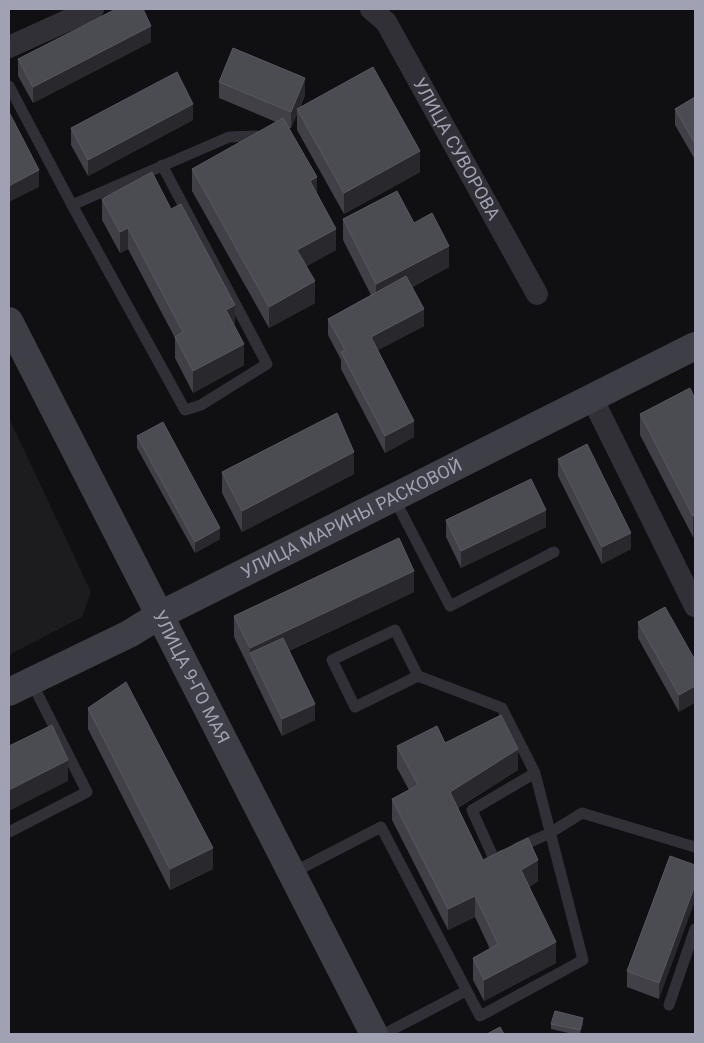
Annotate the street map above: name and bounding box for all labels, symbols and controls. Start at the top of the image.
street label: УЛИЦА СУВОРОВА [409,74,505,224]
street label: УЛИЦА МАРИНЫ РАСКОВОЙ [237,454,465,583]
street label: УЛИЦА 9-ГО МАЯ [149,607,234,747]

